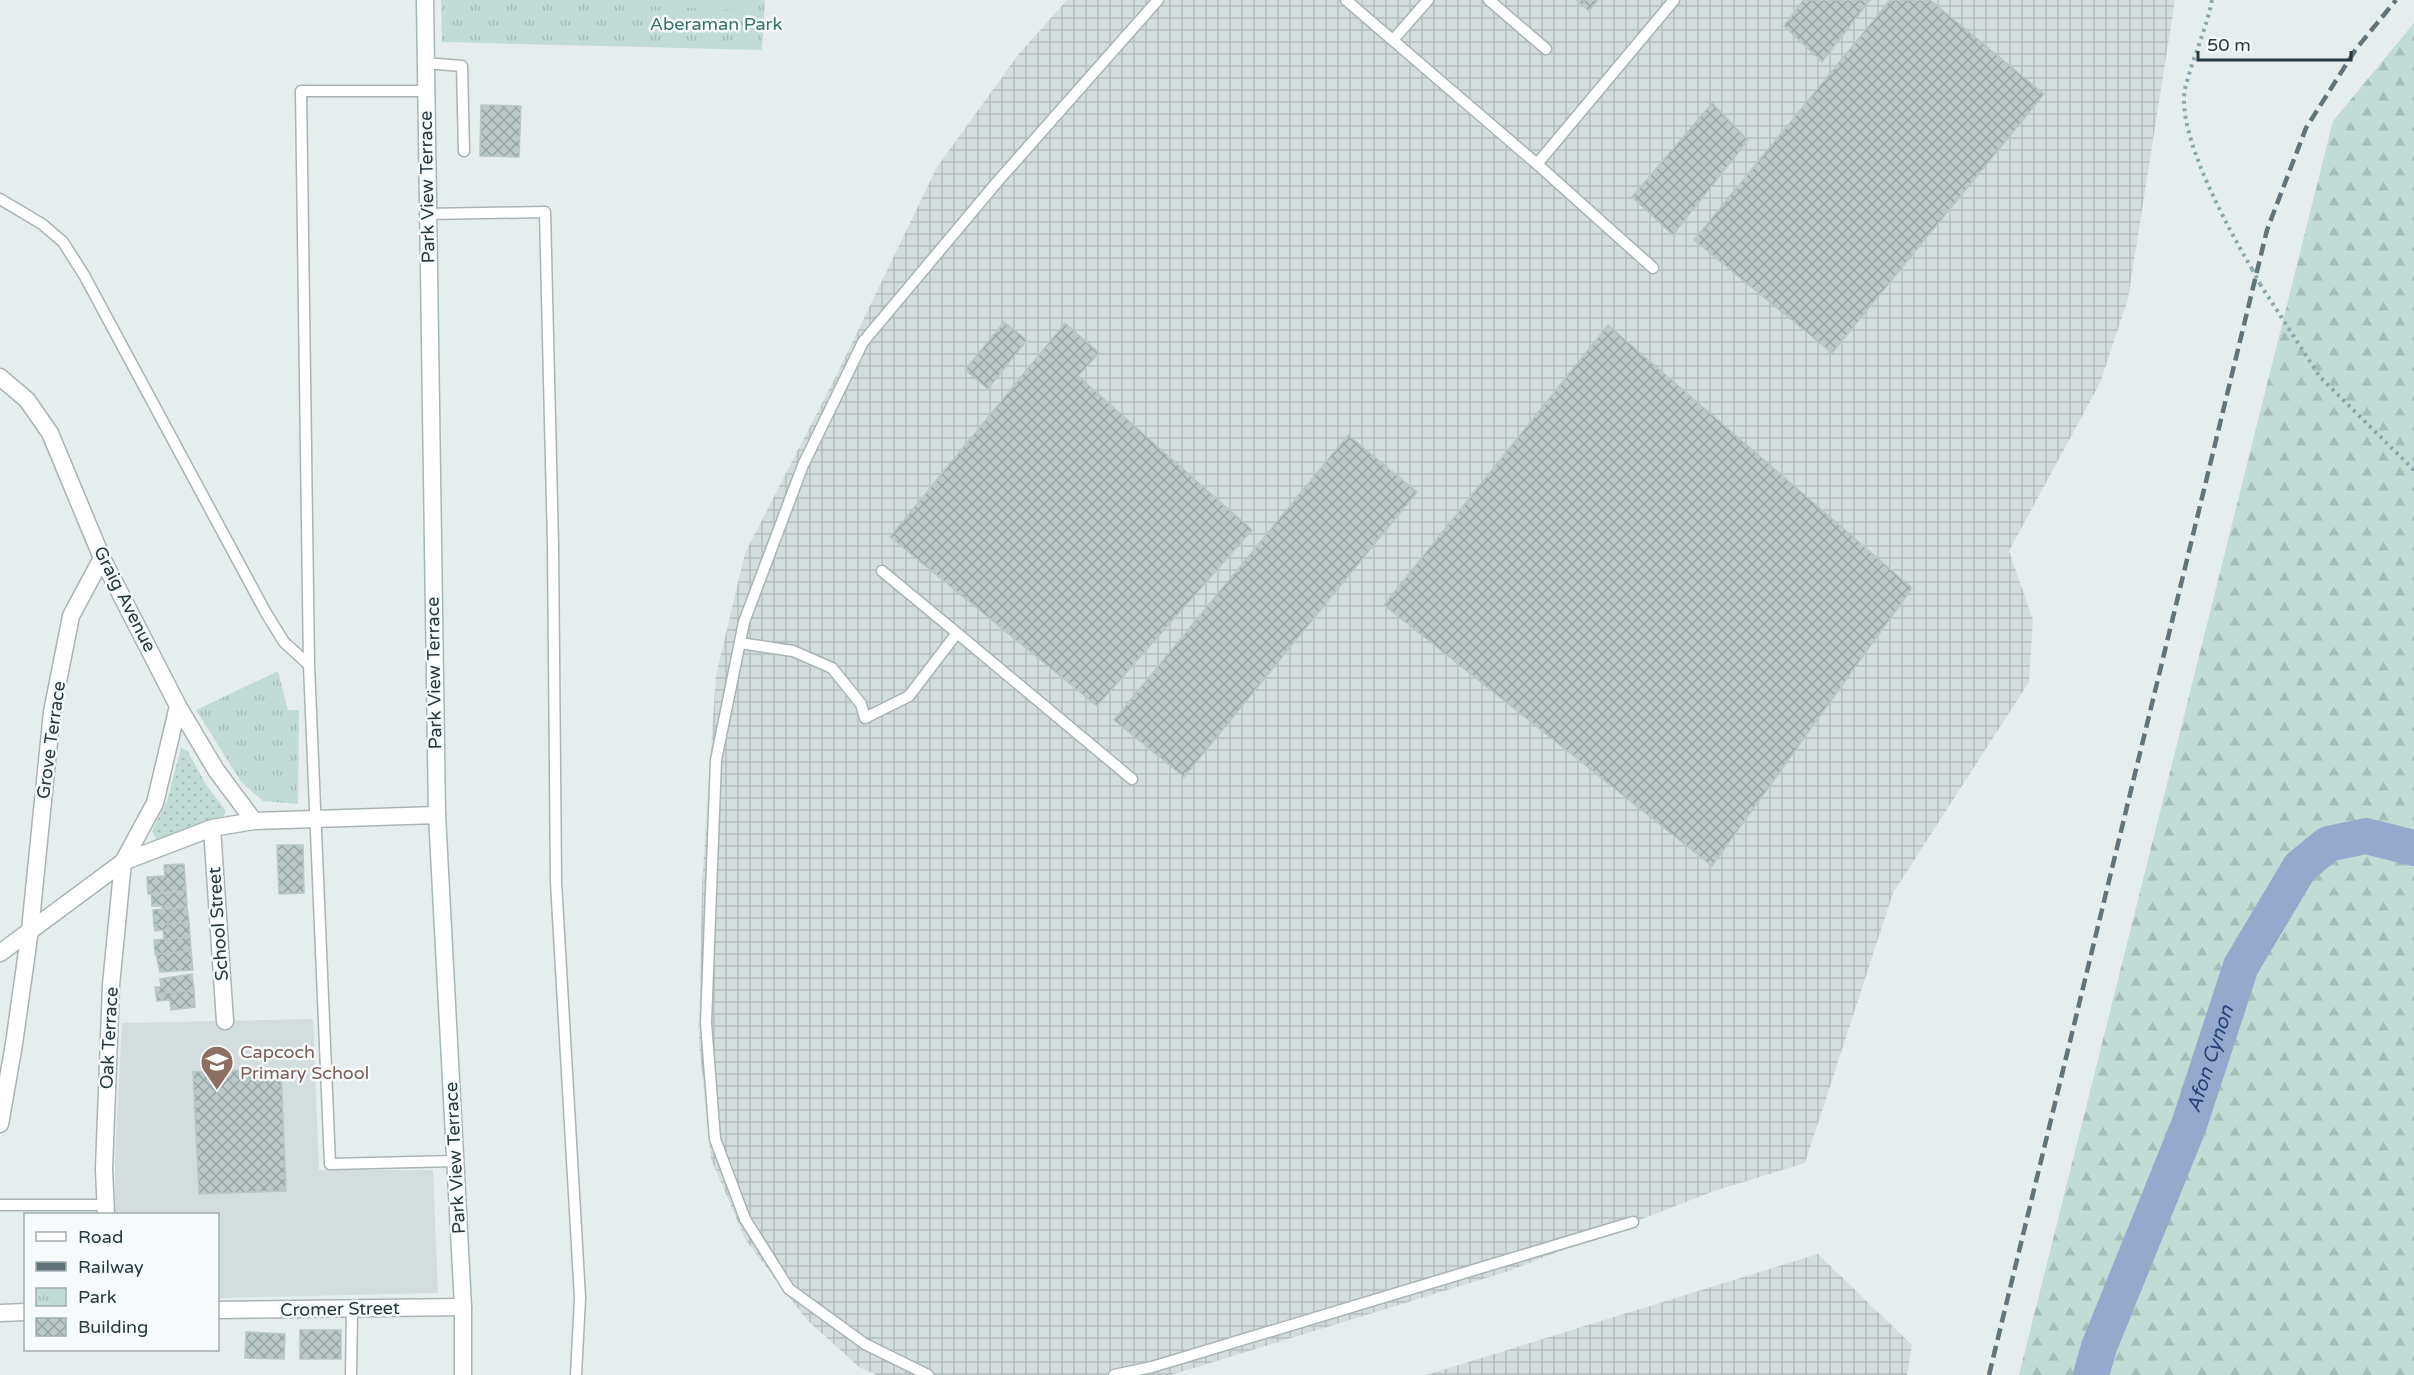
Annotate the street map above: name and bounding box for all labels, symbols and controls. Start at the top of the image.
park label: Aberaman Park [650,13,782,35]
scale bar [2198,24,2351,62]
text: 50 m [2207,34,2251,56]
street label: Park View Terrace [415,111,439,263]
street label: Graig Avenue [89,543,161,655]
street label: Park View Terrace [422,597,446,749]
street label: Grove Terrace [32,680,70,800]
street label: School Street [203,866,233,982]
street label: Oak Terrace [95,986,123,1090]
water label: Afon Cynon [2182,1002,2240,1116]
place label: Capcoch Primary School [240,1041,369,1084]
school or university icon: Capcoch Primary School [199,1044,235,1091]
street label: Park View Terrace [440,1081,470,1235]
legend [24,1213,219,1351]
text: Road [78,1226,123,1248]
text: Railway [78,1256,144,1278]
text: Park [78,1286,117,1308]
street label: Cromer Street [280,1297,400,1321]
text: Building [78,1316,148,1338]

